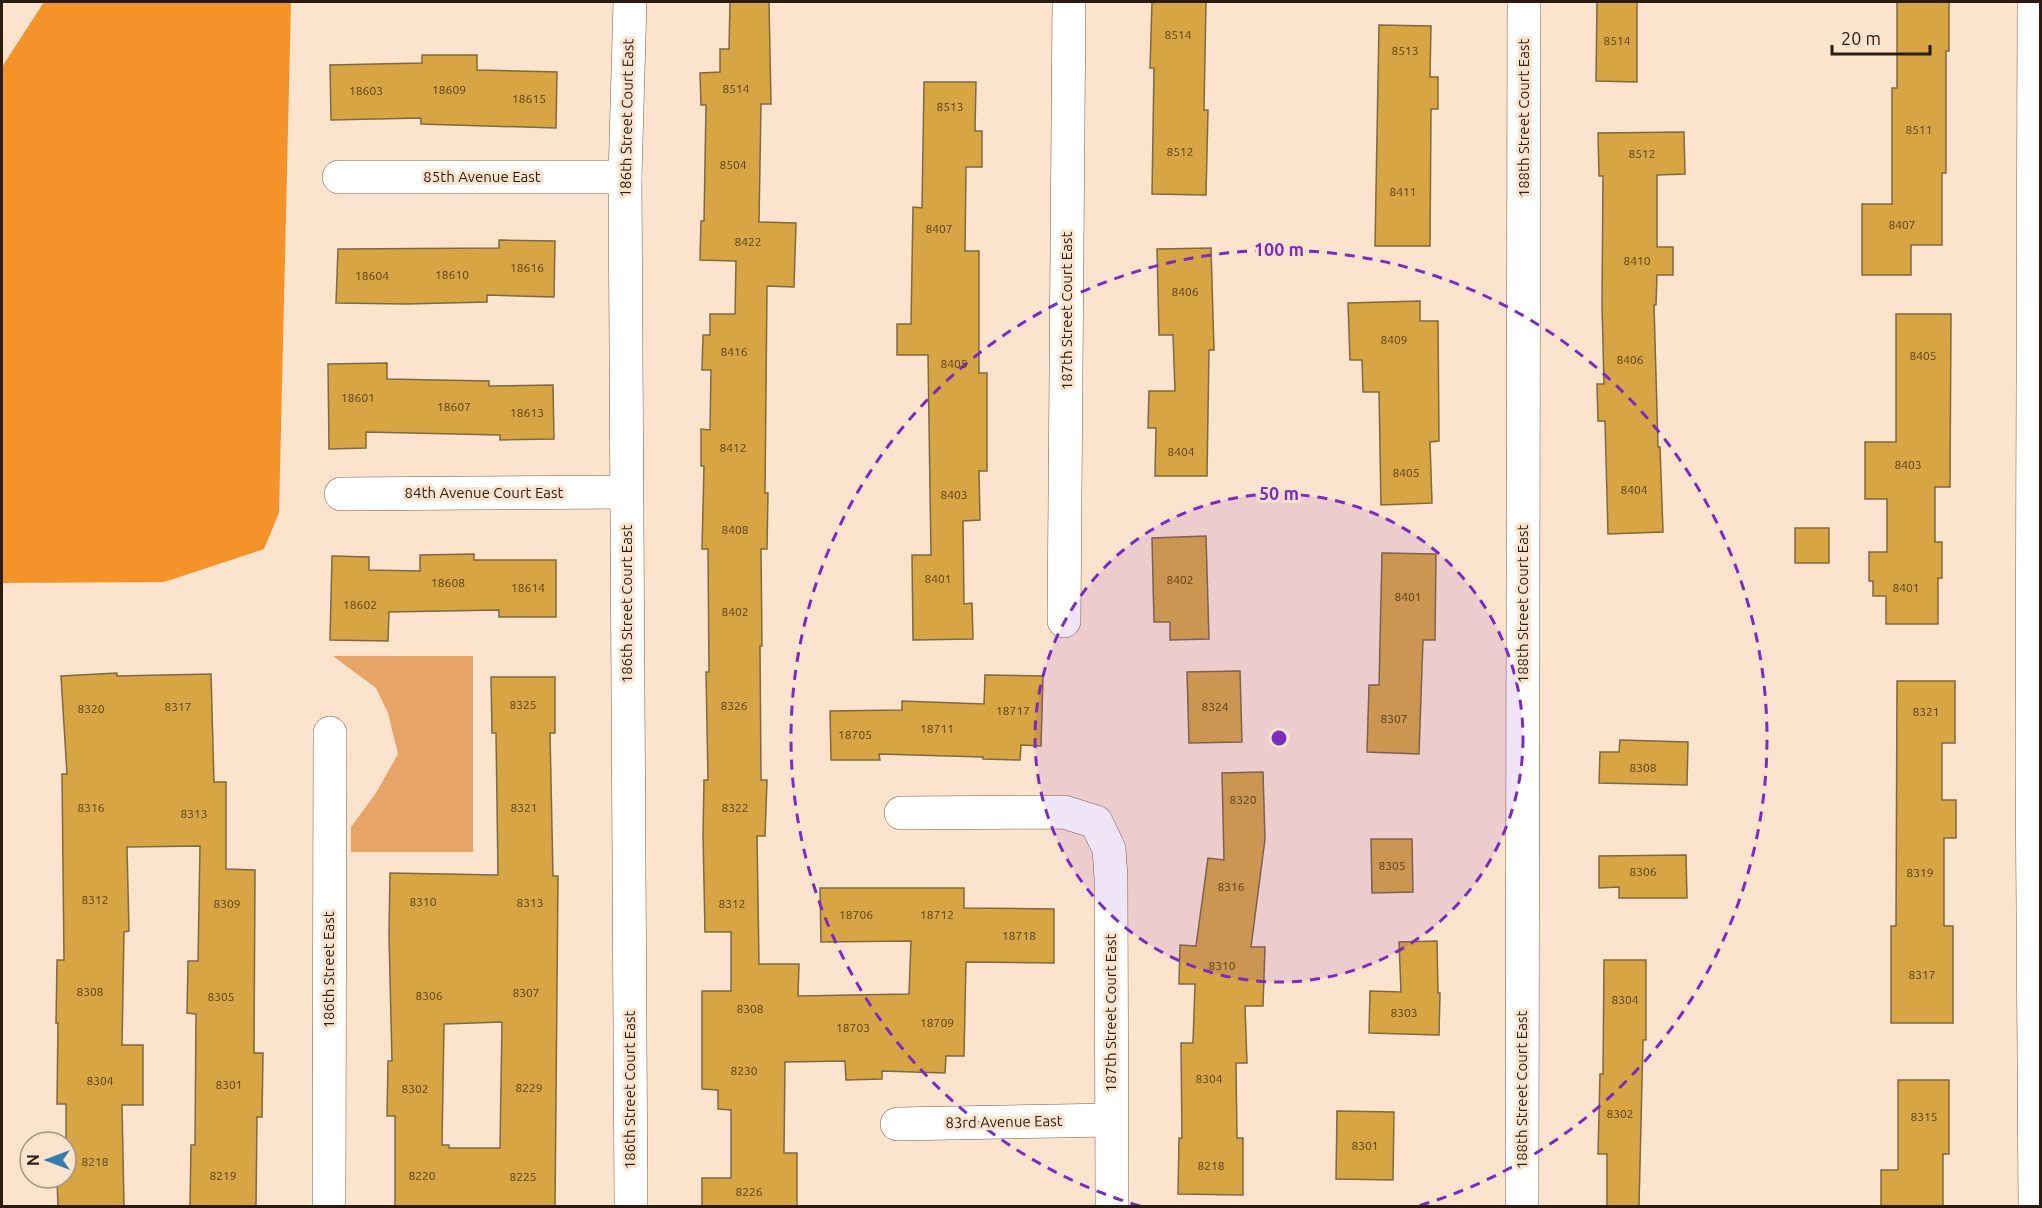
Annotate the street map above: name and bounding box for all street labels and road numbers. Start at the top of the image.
street label: 186th Street Court East [617,38,636,197]
street label: 188th Street Court East [1515,39,1532,197]
street label: 85th Avenue East [423,168,541,185]
street label: 187th Street Court East [1058,232,1075,390]
street label: 84th Avenue Court East [405,484,564,501]
street label: 186th Street Court East [618,525,635,683]
street label: 188th Street Court East [1514,525,1531,683]
street label: 186th Street East [320,911,337,1029]
street label: 187th Street Court East [1102,934,1119,1092]
street label: 186th Street Court East [621,1011,638,1169]
street label: 188th Street Court East [1513,1011,1530,1169]
street label: 83rd Avenue East [945,1112,1063,1131]

